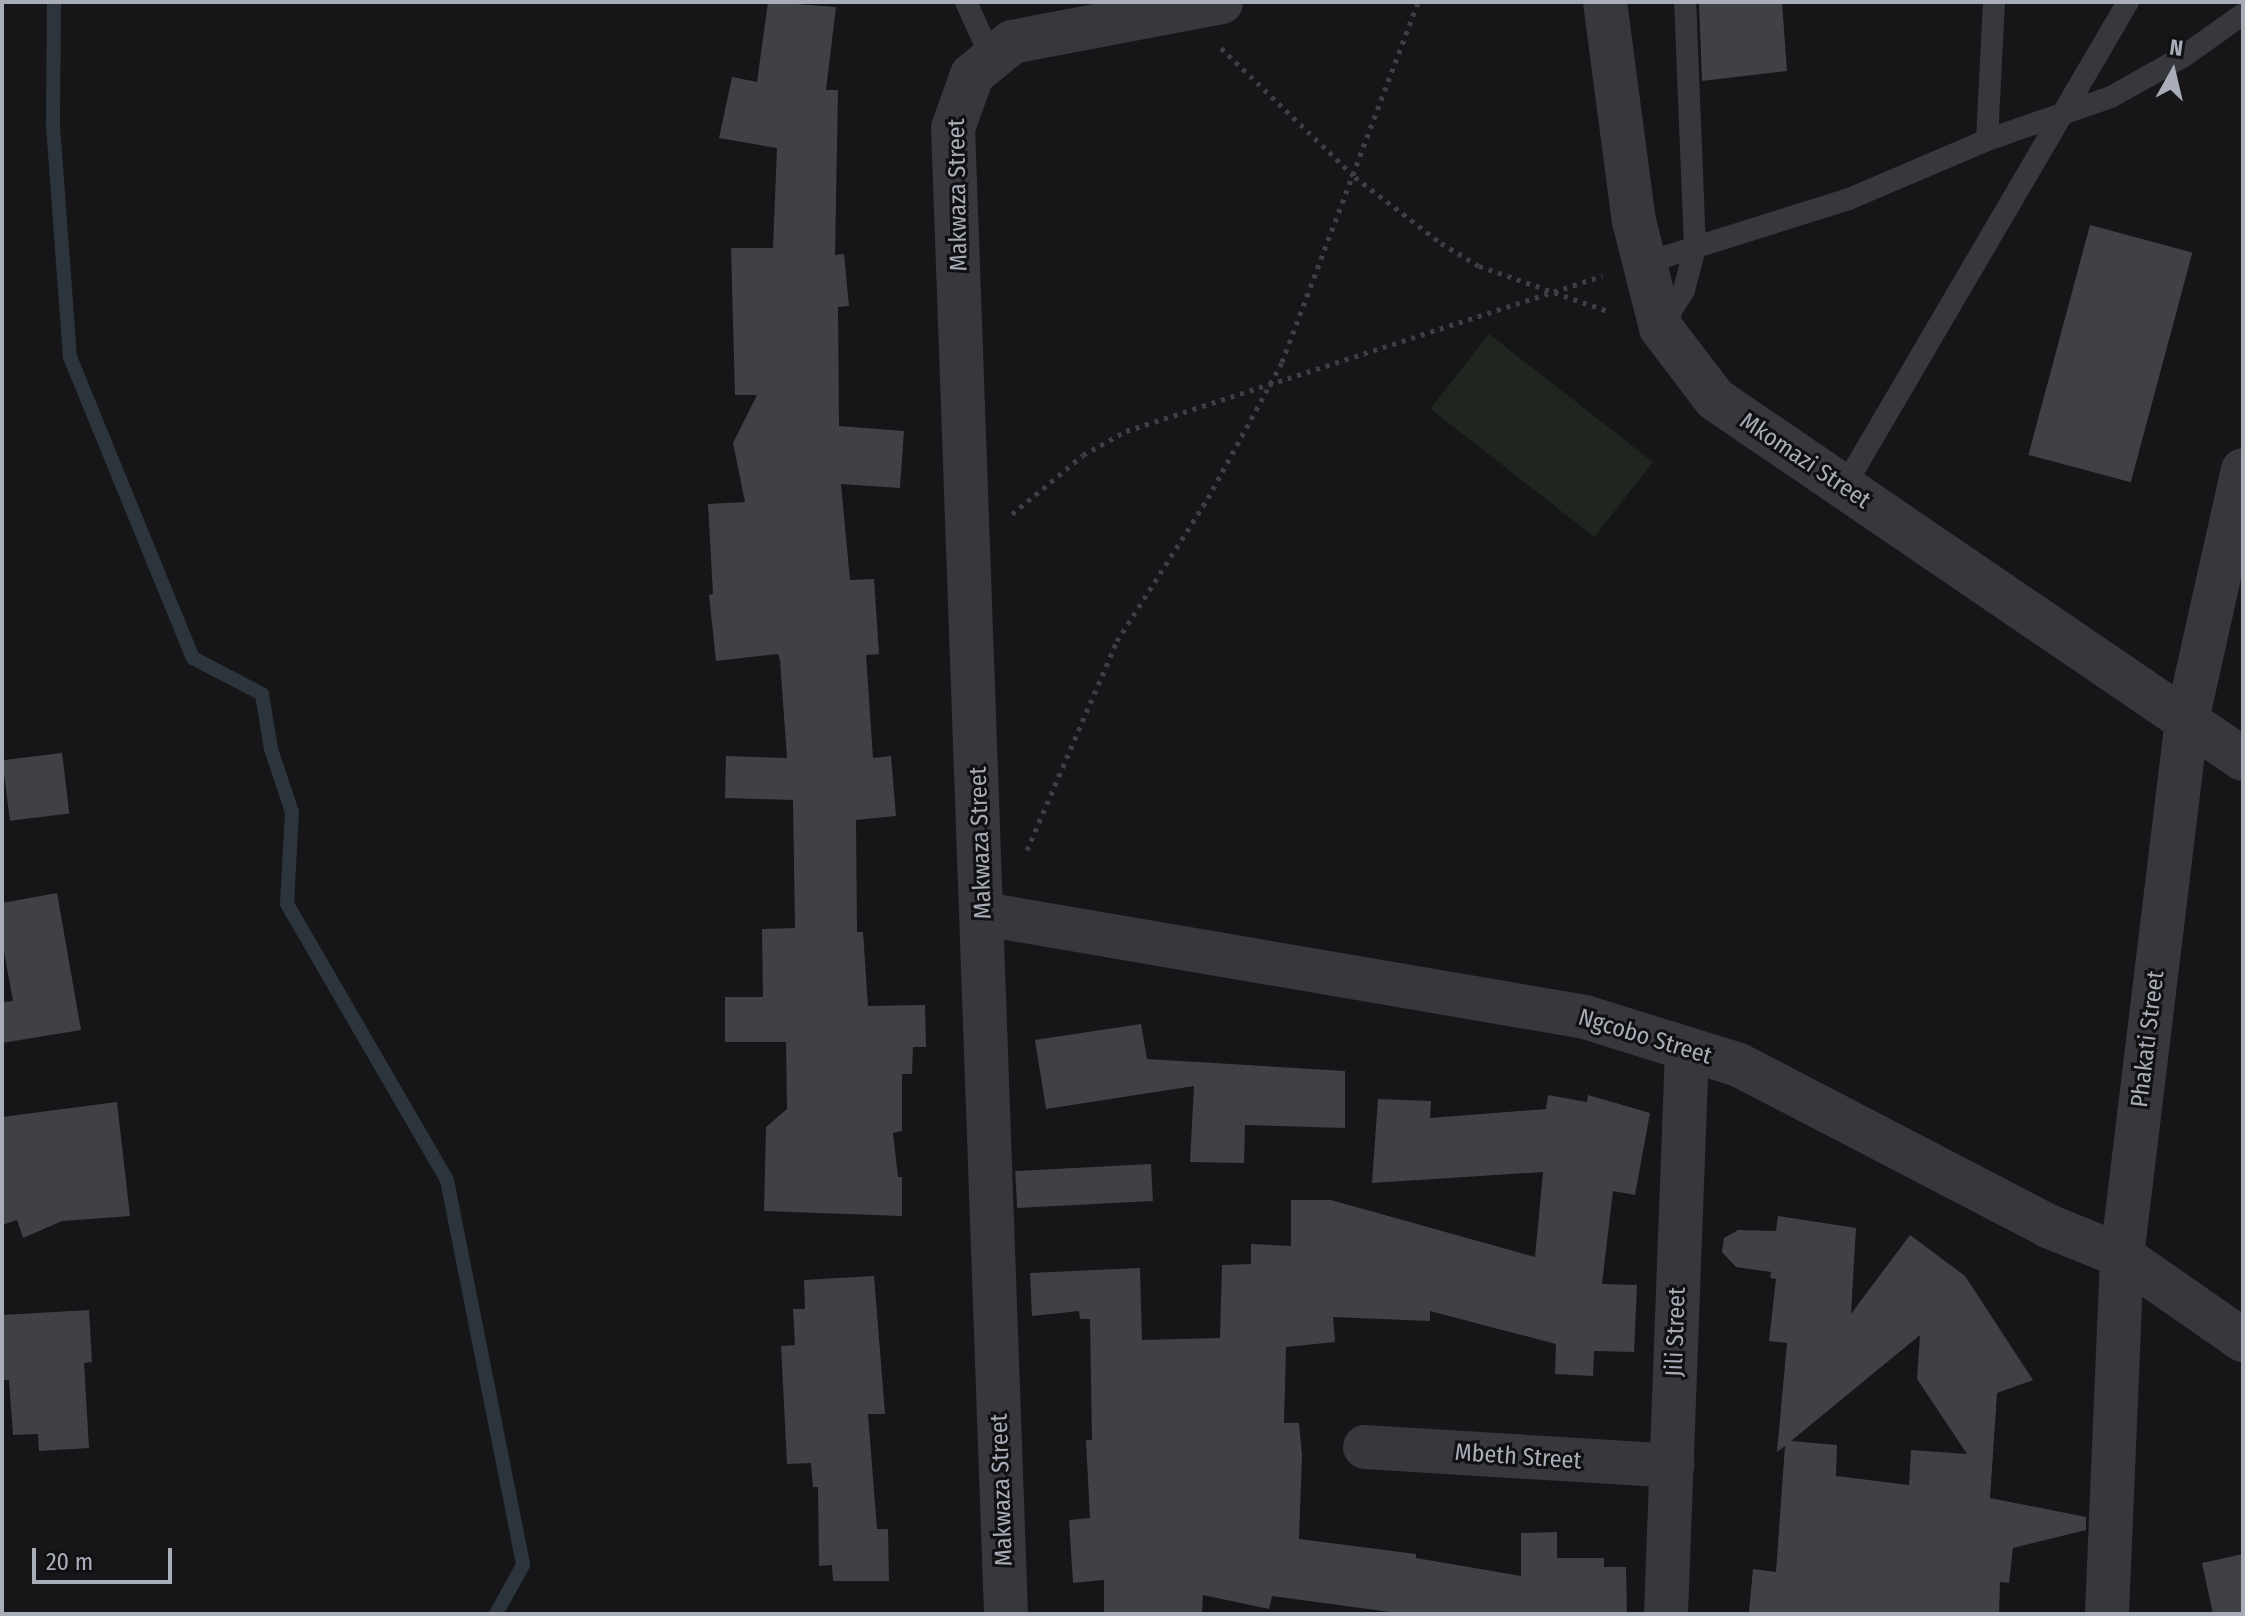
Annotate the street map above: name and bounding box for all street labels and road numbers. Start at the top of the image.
street label: Makwaza Street [942,118,974,272]
street label: Mkomazi Street [1734,407,1876,515]
street label: Makwaza Street [964,766,998,920]
street label: Phakati Street [2125,969,2171,1109]
street label: Ngcobo Street [1575,1003,1715,1071]
street label: Jili Street [1660,1287,1692,1377]
street label: Makwaza Street [985,1413,1019,1567]
street label: Mbeth Street [1454,1438,1582,1476]

